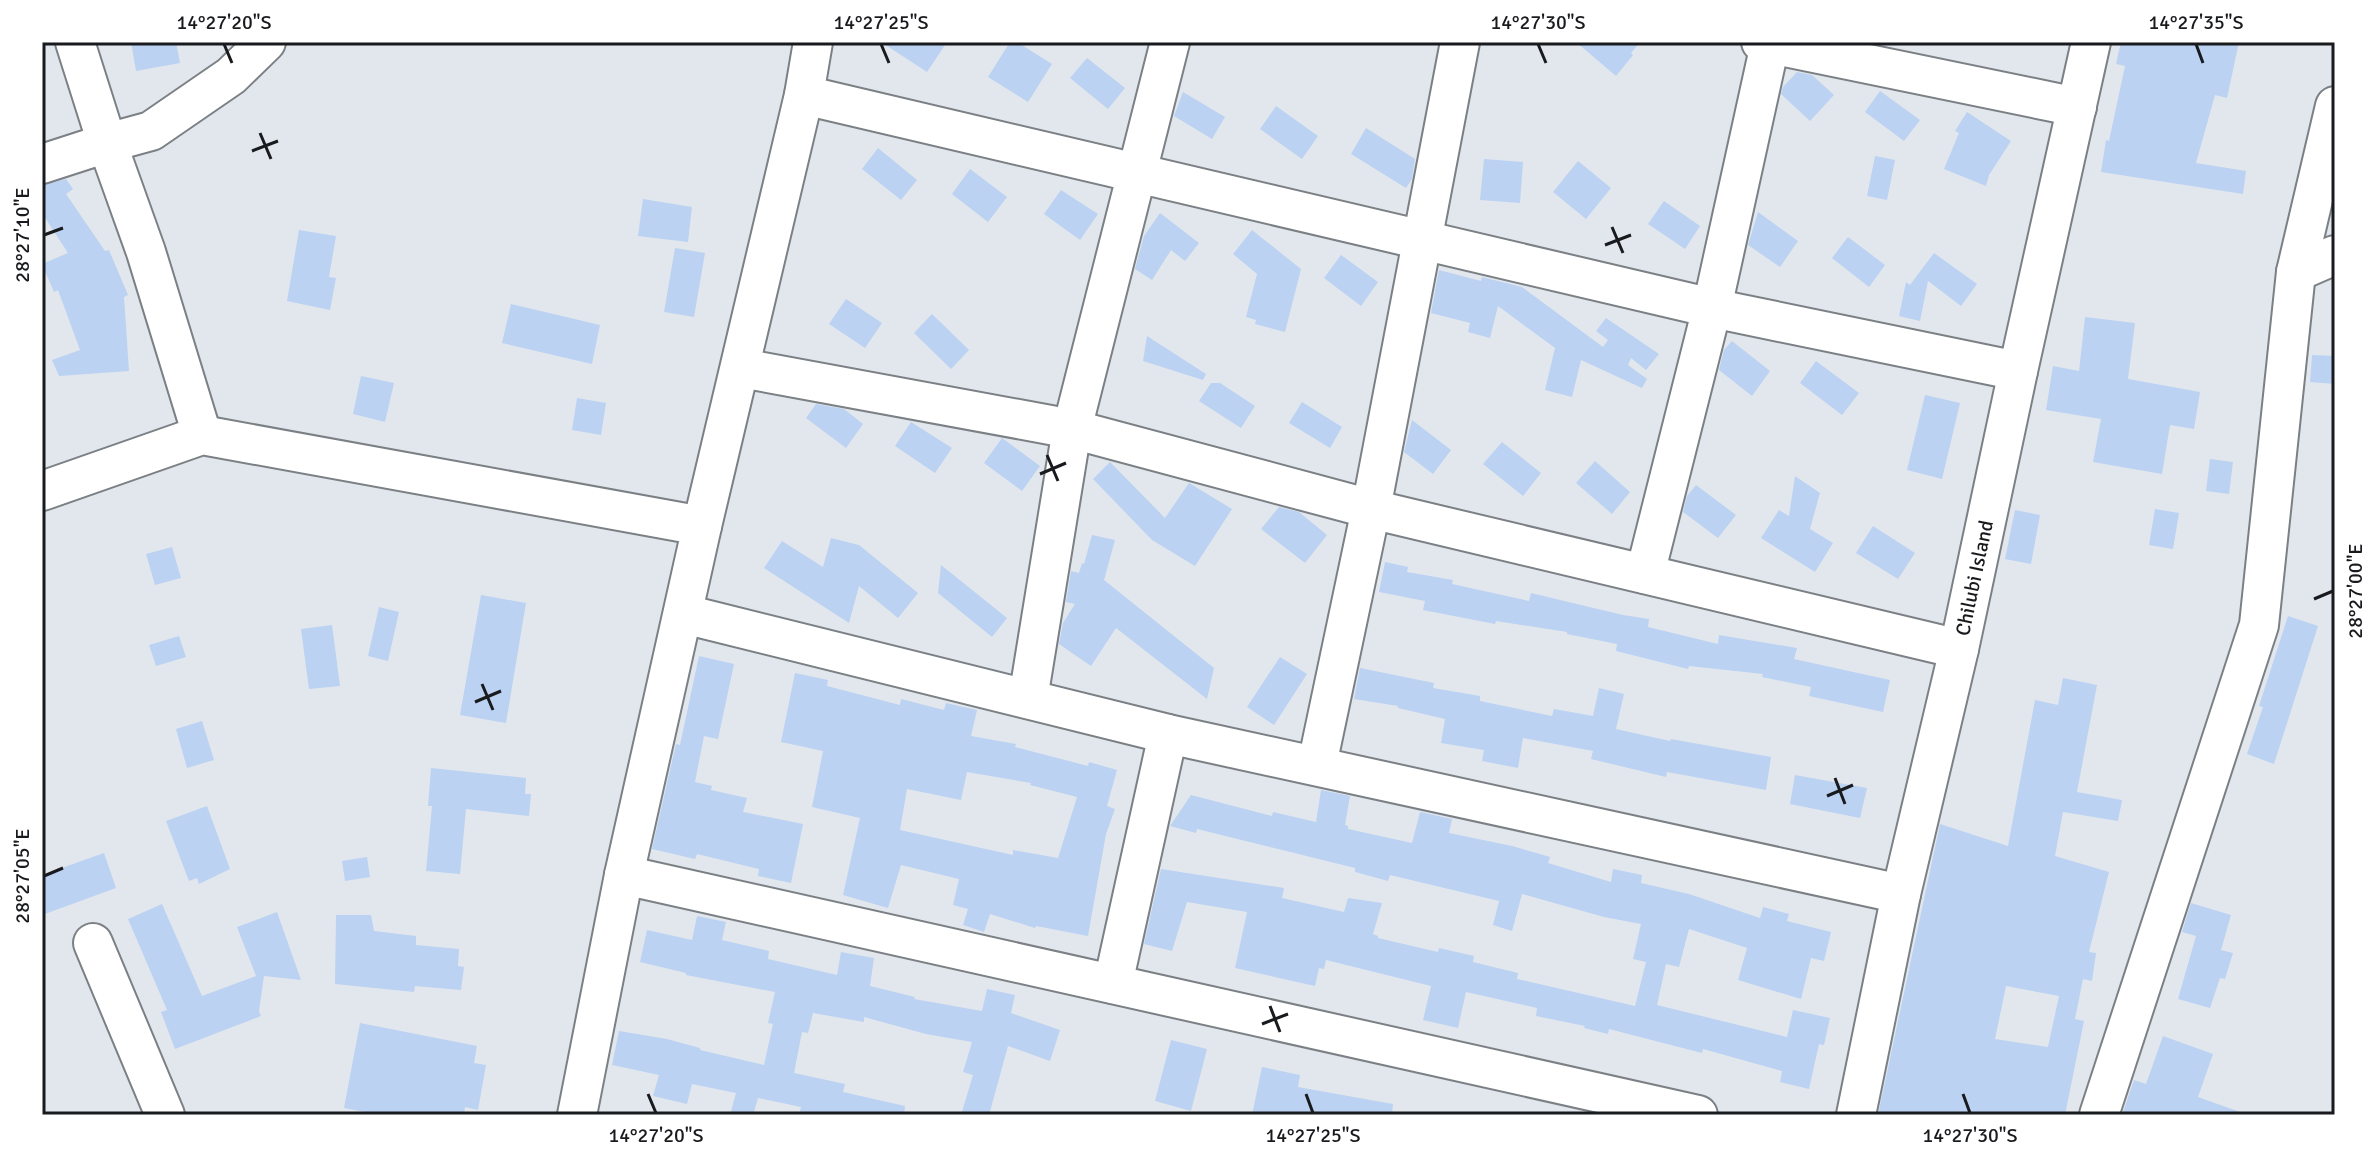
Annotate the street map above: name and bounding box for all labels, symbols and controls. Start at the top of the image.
text: 14°27'20"S [176,10,272,35]
text: 14°27'25"S [833,10,929,35]
text: 14°27'30"S [1490,10,1586,35]
text: 14°27'35"S [2148,10,2244,35]
text: 28°27'10"E [10,187,35,283]
street label: Chilubi Island [1950,518,1999,638]
text: 28°27'00"E [2343,543,2368,639]
text: 28°27'05"E [10,828,35,924]
text: 14°27'20"S [608,1123,704,1148]
text: 14°27'25"S [1265,1123,1361,1148]
text: 14°27'30"S [1922,1123,2018,1148]

